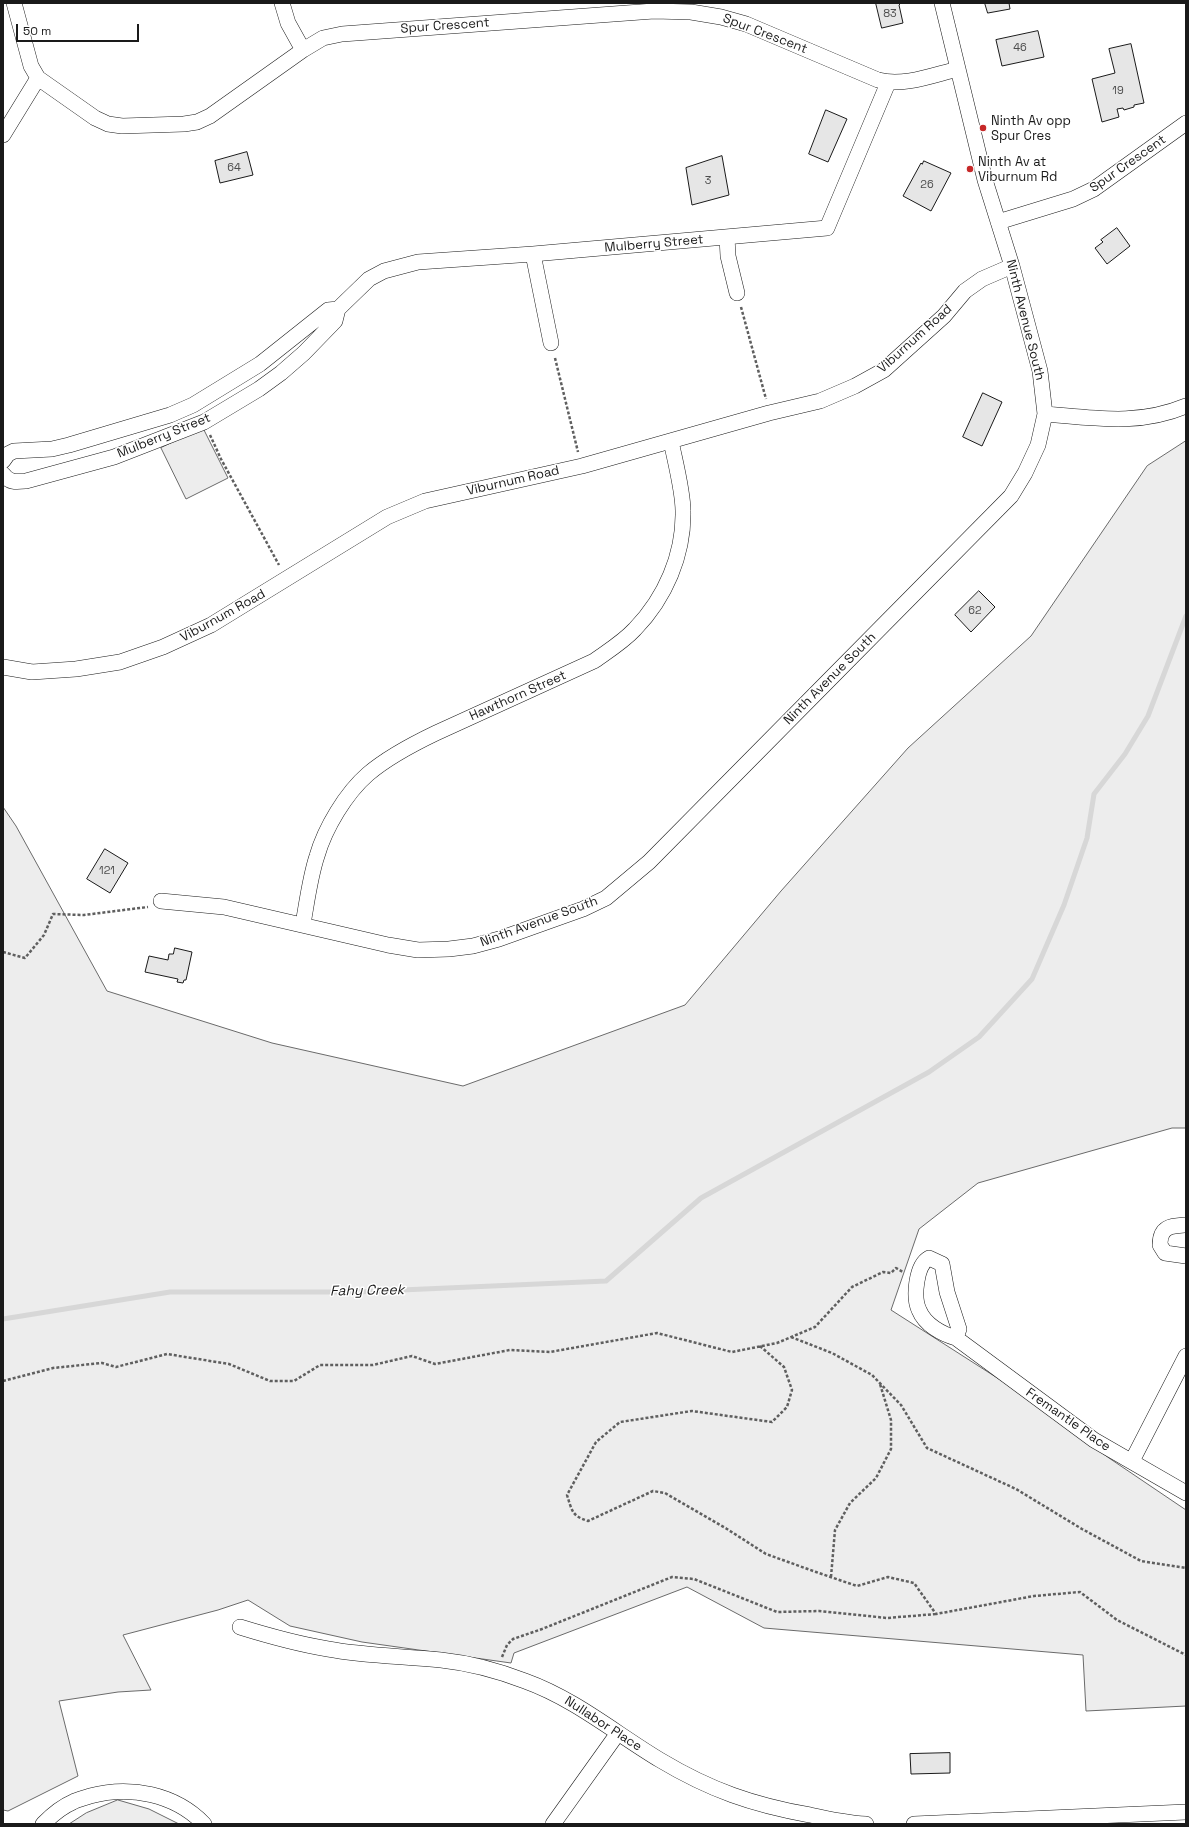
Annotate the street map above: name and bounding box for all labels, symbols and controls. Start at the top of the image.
house number: 83 [883,7,897,21]
street label: Spur Crescent [721,11,809,57]
street label: Spur Crescent [400,15,490,37]
scale bar [18,16,141,42]
text: 50 m [23,23,51,39]
house number: 46 [1013,41,1027,55]
house number: 19 [1112,84,1124,98]
place label: Ninth Av opp Spur Cres [991,113,1071,144]
marker: Ninth Av opp Spur Cres [978,123,988,133]
street label: Spur Crescent [1087,132,1169,196]
place label: Ninth Av at Viburnum Rd [978,154,1057,185]
house number: 64 [227,161,241,175]
marker: Ninth Av at Viburnum Rd [965,164,975,174]
house number: 3 [705,174,711,188]
house number: 26 [920,178,934,192]
street label: Mulberry Street [604,232,704,256]
street label: Ninth Avenue South [1002,258,1048,382]
street label: Viburnum Road [875,302,955,376]
street label: Mulberry Street [115,410,213,462]
street label: Viburnum Road [465,463,561,499]
street label: Viburnum Road [178,586,268,646]
house number: 62 [968,604,982,618]
street label: Ninth Avenue South [781,630,879,728]
street label: Hawthorn Street [467,668,569,724]
house number: 121 [99,864,115,878]
street label: Ninth Avenue South [478,893,600,951]
water label: Fahy Creek [330,1282,404,1300]
street label: Fremantle Place [1023,1385,1113,1455]
street label: Nullabor Place [561,1693,645,1755]

